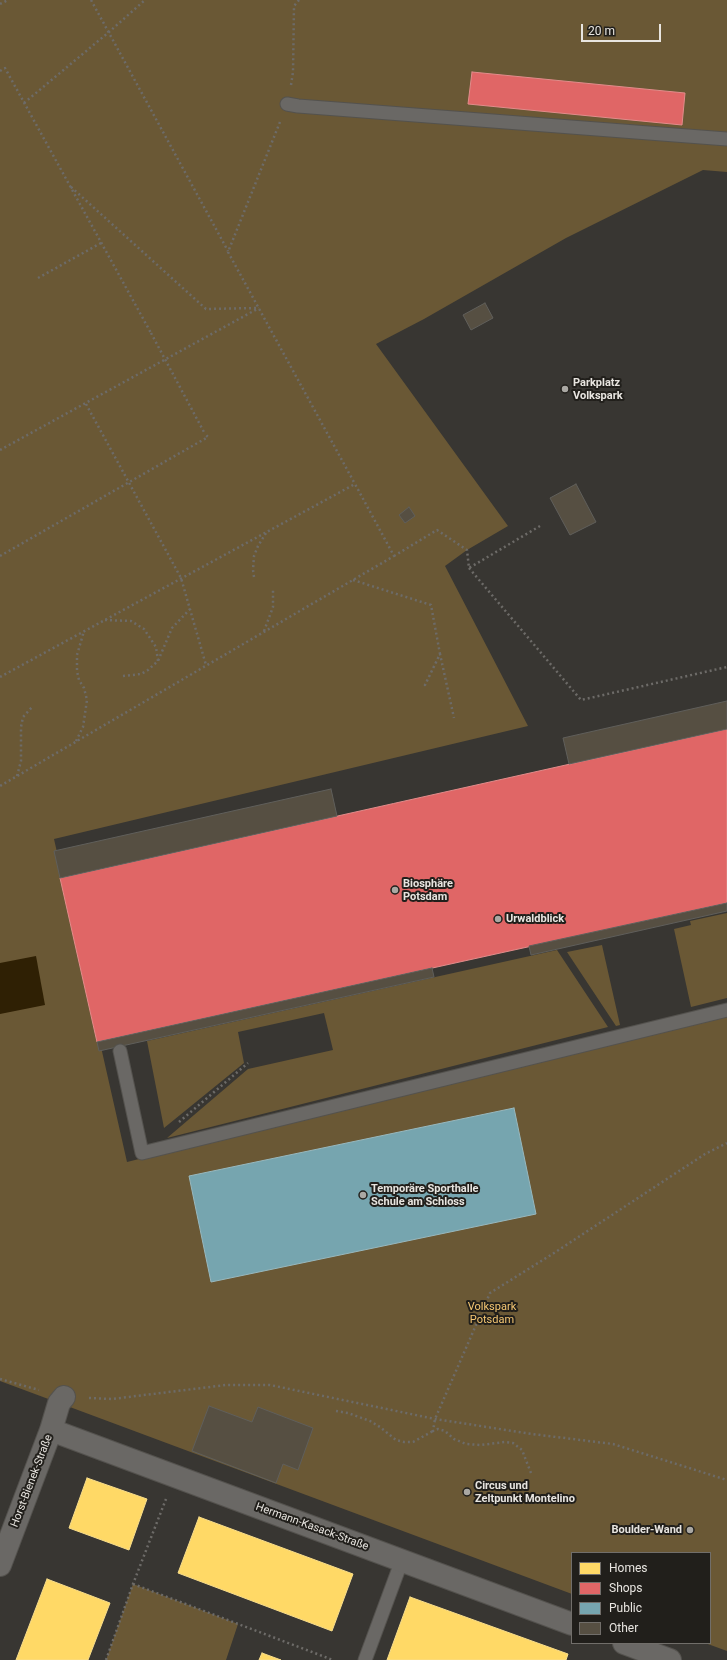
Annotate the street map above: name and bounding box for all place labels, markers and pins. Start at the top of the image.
place label: Parkplatz Volkspark [573,376,623,402]
marker: Parkplatz Volkspark [560,384,570,394]
place label: Biosphäre Potsdam [403,877,453,903]
marker: Biosphäre Potsdam [390,885,400,895]
place label: Urwaldblick [506,912,564,926]
marker: Urwaldblick [493,914,503,924]
place label: Temporäre Sporthalle Schule am Schloss [371,1182,479,1208]
marker: Temporäre Sporthalle Schule am Schloss [358,1190,368,1200]
place label: Circus und Zeltpunkt Montelino [475,1479,575,1505]
marker: Circus und Zeltpunkt Montelino [462,1487,472,1497]
place label: Boulder-Wand [612,1523,682,1537]
marker: Boulder-Wand [685,1525,695,1535]

